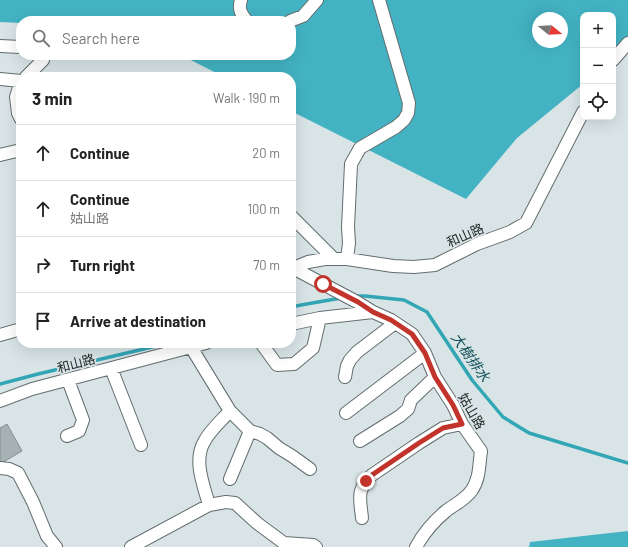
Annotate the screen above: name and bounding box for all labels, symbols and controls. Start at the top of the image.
north arrow [532,12,568,48]
map controls [580,12,616,120]
button: + [580,12,616,48]
search box [16,16,296,60]
icon: search [30,27,52,49]
text: Search here [62,29,140,47]
button: − [580,48,616,84]
button: locate [580,84,616,120]
text: 3 min [32,88,72,108]
text: Walk · 190 m [213,90,280,106]
icon: ahead [32,142,54,164]
text: Continue [70,144,130,162]
text: 20 m [252,145,280,161]
text: Continue [70,190,130,208]
icon: ahead [32,198,54,220]
text: 100 m [247,201,280,217]
text: 姑山路 [70,210,109,226]
street label: 和山路 [444,220,486,250]
icon: right [32,254,54,276]
text: Turn right [70,256,135,274]
text: 70 m [253,257,280,273]
route start [314,275,332,293]
icon: arrive [32,310,54,332]
text: Arrive at destination [70,312,206,330]
water label: 大樹排水 [448,329,495,386]
street label: 和山路 [55,350,97,376]
street label: 姑山路 [455,390,489,432]
route end [357,472,375,490]

